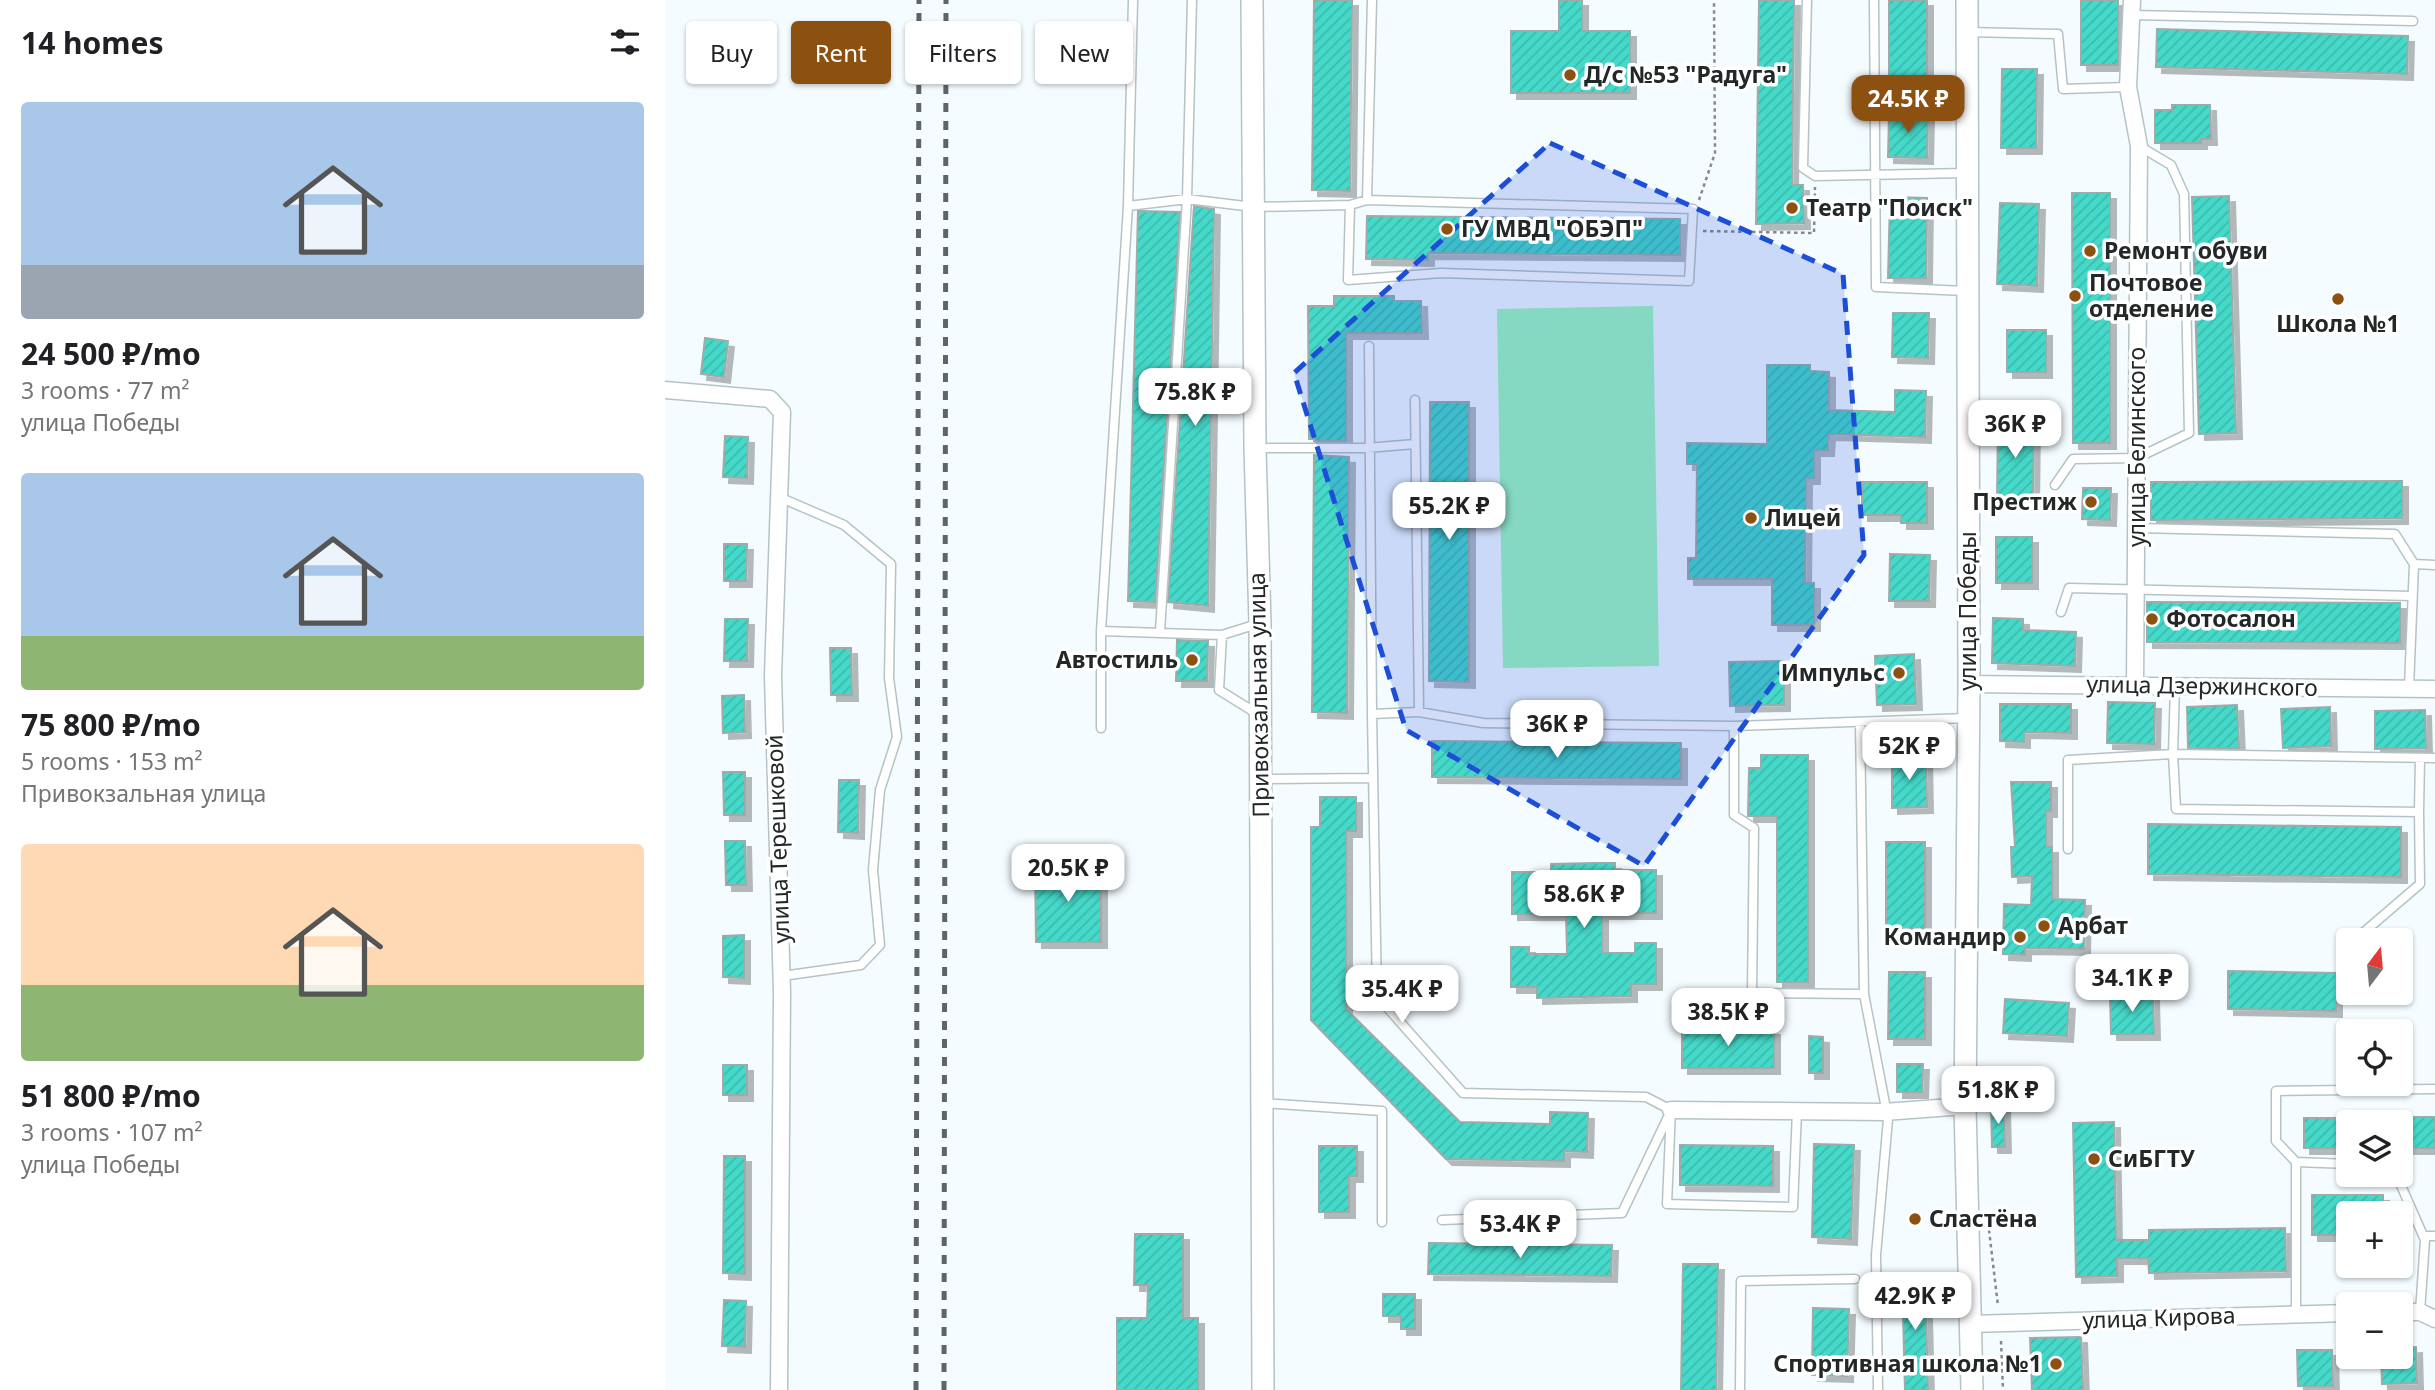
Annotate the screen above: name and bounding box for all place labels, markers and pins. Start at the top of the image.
place label: Д/с №53 "Радуга" [1584,58,1787,90]
marker: Д/с №53 "Радуга" [1562,67,1578,83]
pin: 24.5K ₽ [1843,76,1973,135]
place label: Театр "Поиск" [1806,191,1973,223]
marker: Театр "Поиск" [1784,200,1800,216]
place label: ГУ МВД "ОБЭП" [1461,212,1643,244]
marker: ГУ МВД "ОБЭП" [1439,221,1455,237]
place label: Ремонт обуви [2104,234,2268,266]
marker: Ремонт обуви [2082,243,2098,259]
place label: Почтовое отделение [2089,266,2214,324]
marker: Почтовое отделение [2067,288,2083,304]
marker: Школа №1 [2330,291,2346,307]
place label: Школа №1 [2276,307,2400,339]
pin: 75.8K ₽ [1130,368,1260,428]
pin: 36K ₽ [1966,400,2064,460]
pin: 55.2K ₽ [1384,482,1514,542]
place label: Престиж [1972,485,2077,517]
marker: Престиж [2083,494,2099,510]
place label: Лицей [1765,501,1841,533]
marker: Лицей [1743,510,1759,526]
place label: Фотосалон [2166,602,2296,634]
marker: Фотосалон [2144,611,2160,627]
place label: Автостиль [1056,643,1178,675]
marker: Автостиль [1184,652,1200,668]
place label: Импульс [1781,656,1885,688]
marker: Импульс [1891,665,1907,681]
pin: 36K ₽ [1508,700,1606,760]
pin: 52K ₽ [1860,722,1958,782]
pin: 20.5K ₽ [1003,844,1133,904]
pin: 58.6K ₽ [1519,870,1649,930]
place label: Арбат [2058,909,2128,941]
marker: Арбат [2036,918,2052,934]
place label: Командир [1883,920,2006,952]
marker: Командир [2012,929,2028,945]
pin: 34.1K ₽ [2067,954,2197,1014]
pin: 35.4K ₽ [1337,965,1467,1025]
pin: 38.5K ₽ [1663,988,1793,1048]
pin: 51.8K ₽ [1933,1066,2063,1126]
place label: СиБГТУ [2108,1142,2195,1174]
marker: СиБГТУ [2086,1151,2102,1167]
pin: 53.4K ₽ [1455,1200,1585,1260]
place label: Сластёна [1929,1202,2038,1234]
marker: Сластёна [1907,1211,1923,1227]
pin: 42.9K ₽ [1850,1272,1980,1332]
place label: Спортивная школа №1 [1773,1347,2042,1379]
marker: Спортивная школа №1 [2048,1356,2064,1372]

